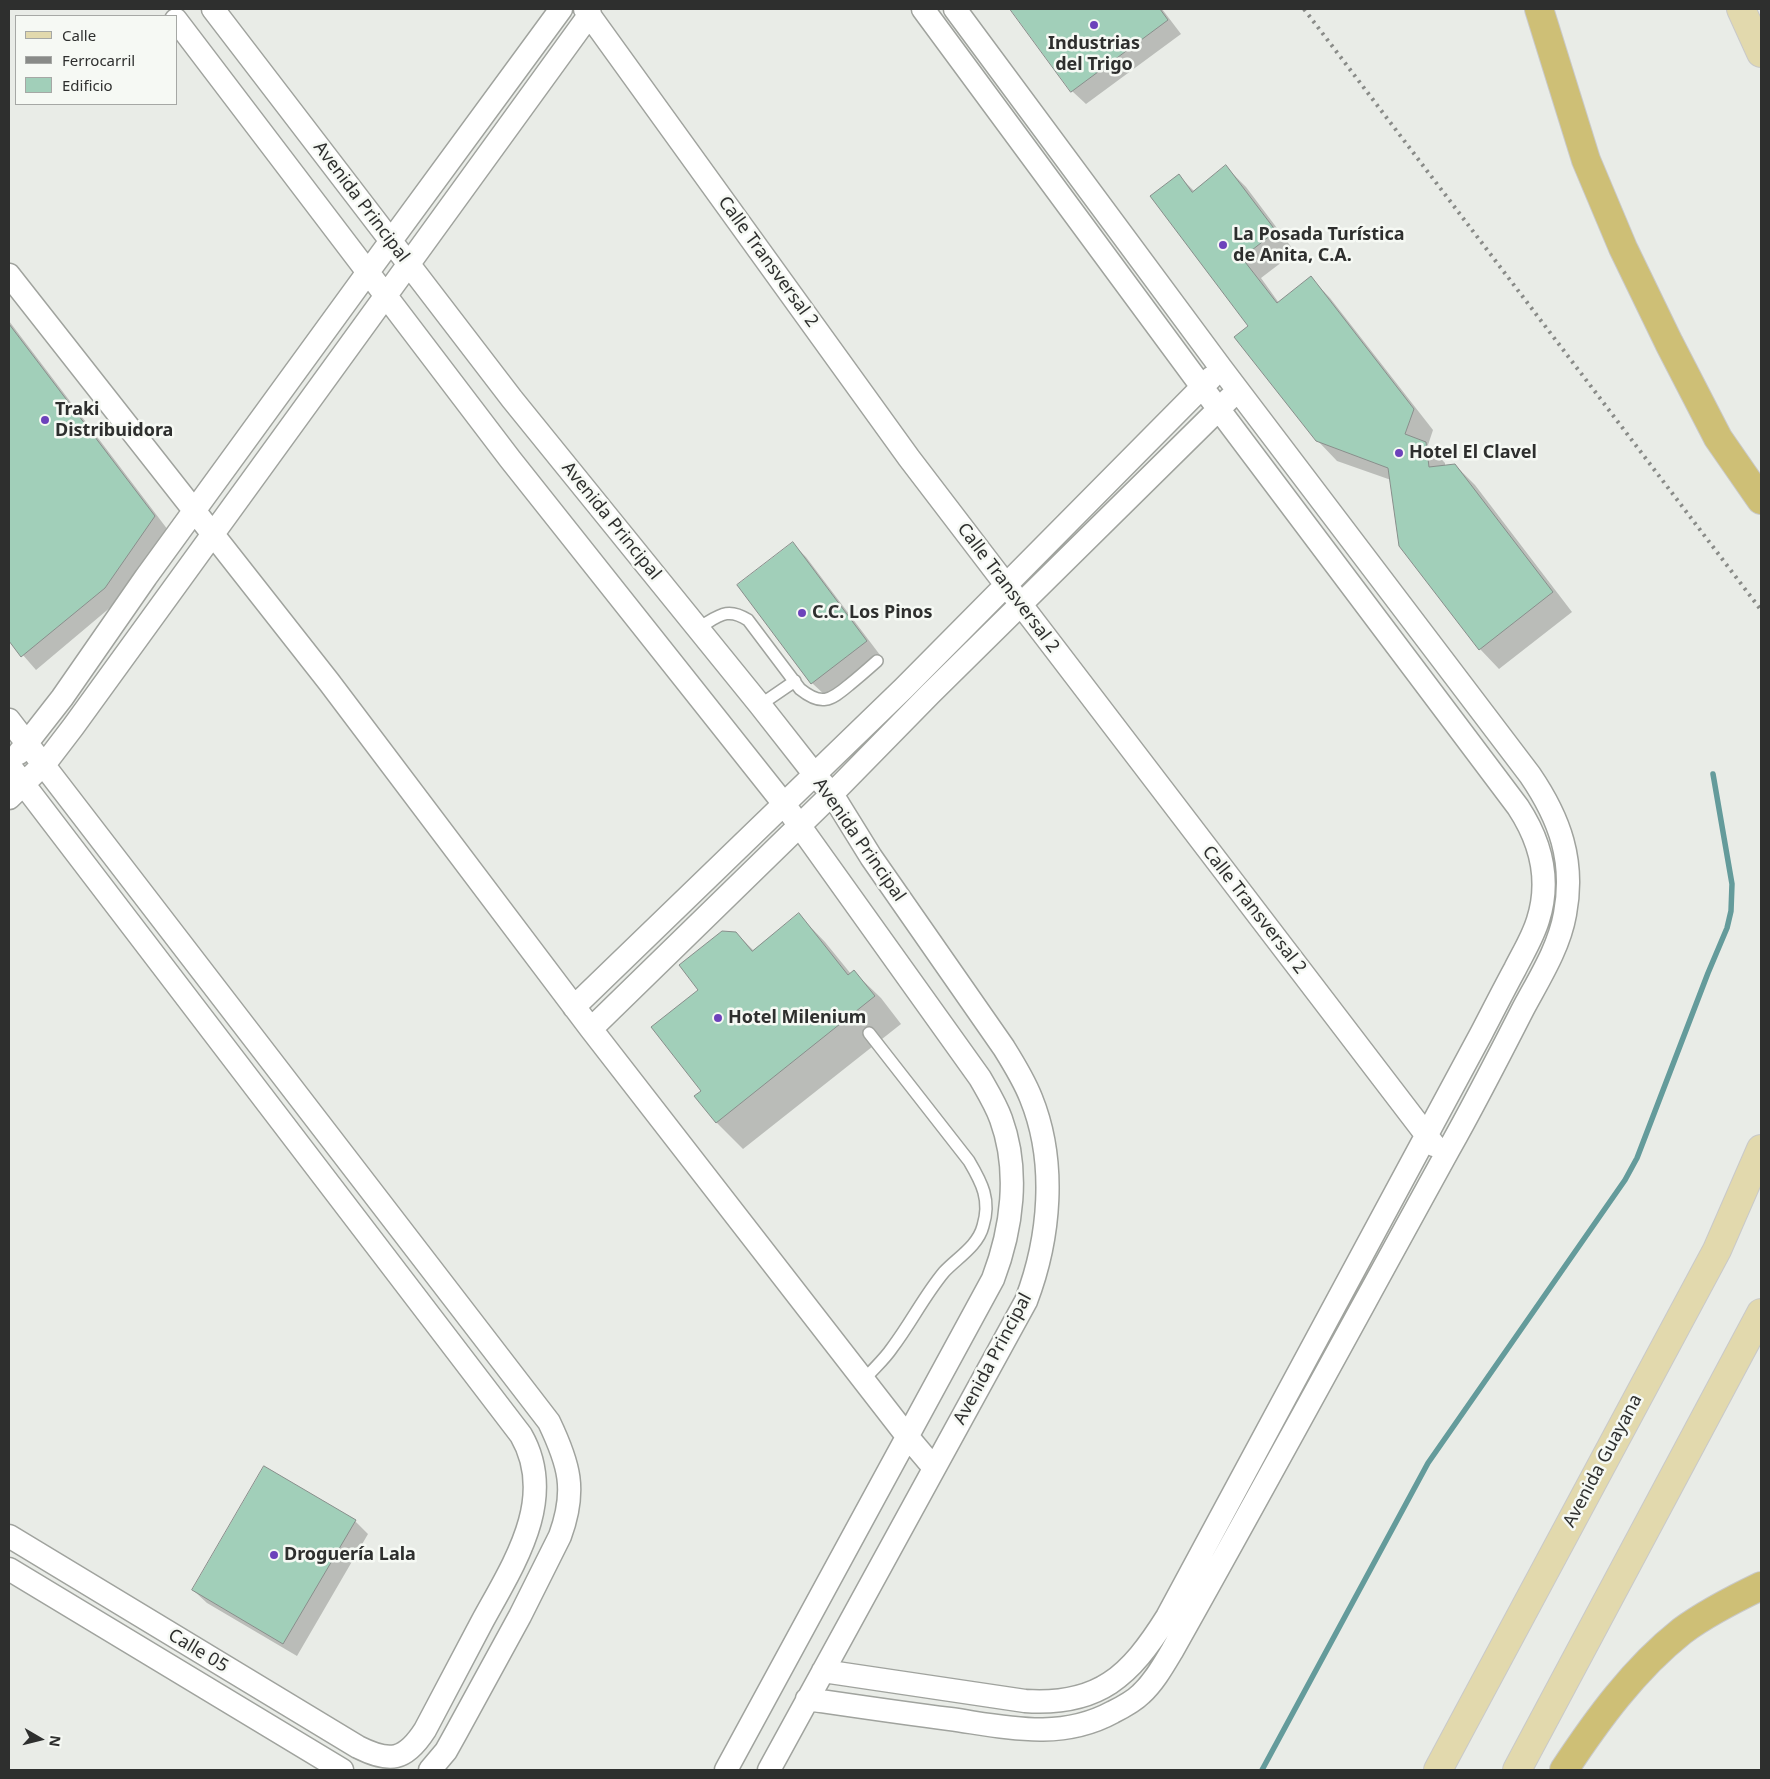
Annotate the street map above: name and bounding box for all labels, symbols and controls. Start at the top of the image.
legend [15,15,178,105]
marker: Industrias del Trigo [1088,19,1100,31]
text: Calle [62,25,96,45]
place label: Industrias del Trigo [1048,33,1140,76]
text: Ferrocarril [62,50,135,70]
text: Edificio [62,75,113,95]
street label: Avenida Principal [309,137,413,267]
street label: Calle Transversal 2 [713,192,823,332]
place label: La Posada Turística de Anita, C.A. [1233,224,1405,266]
marker: La Posada Turística de Anita, C.A. [1217,239,1229,251]
place label: Traki Distribuidora [55,399,173,442]
marker: Traki Distribuidora [39,414,51,426]
place label: Hotel El Clavel [1409,442,1537,464]
marker: Hotel El Clavel [1393,447,1405,459]
street label: Avenida Principal [557,458,665,584]
street label: Calle Transversal 2 [952,519,1064,657]
place label: C.C. Los Pinos [812,602,933,624]
marker: C.C. Los Pinos [796,607,808,619]
street label: Avenida Principal [808,774,910,906]
street label: Calle Transversal 2 [1197,842,1311,978]
place label: Hotel Milenium [728,1007,866,1029]
marker: Hotel Milenium [712,1012,724,1024]
street label: Avenida Principal [949,1290,1037,1428]
street label: Avenida Guayana [1559,1391,1647,1531]
place label: Droguería Lala [284,1544,416,1566]
marker: Droguería Lala [268,1549,280,1561]
street label: Calle 05 [164,1625,232,1677]
north arrow [15,1714,65,1764]
text: N [45,1734,66,1748]

